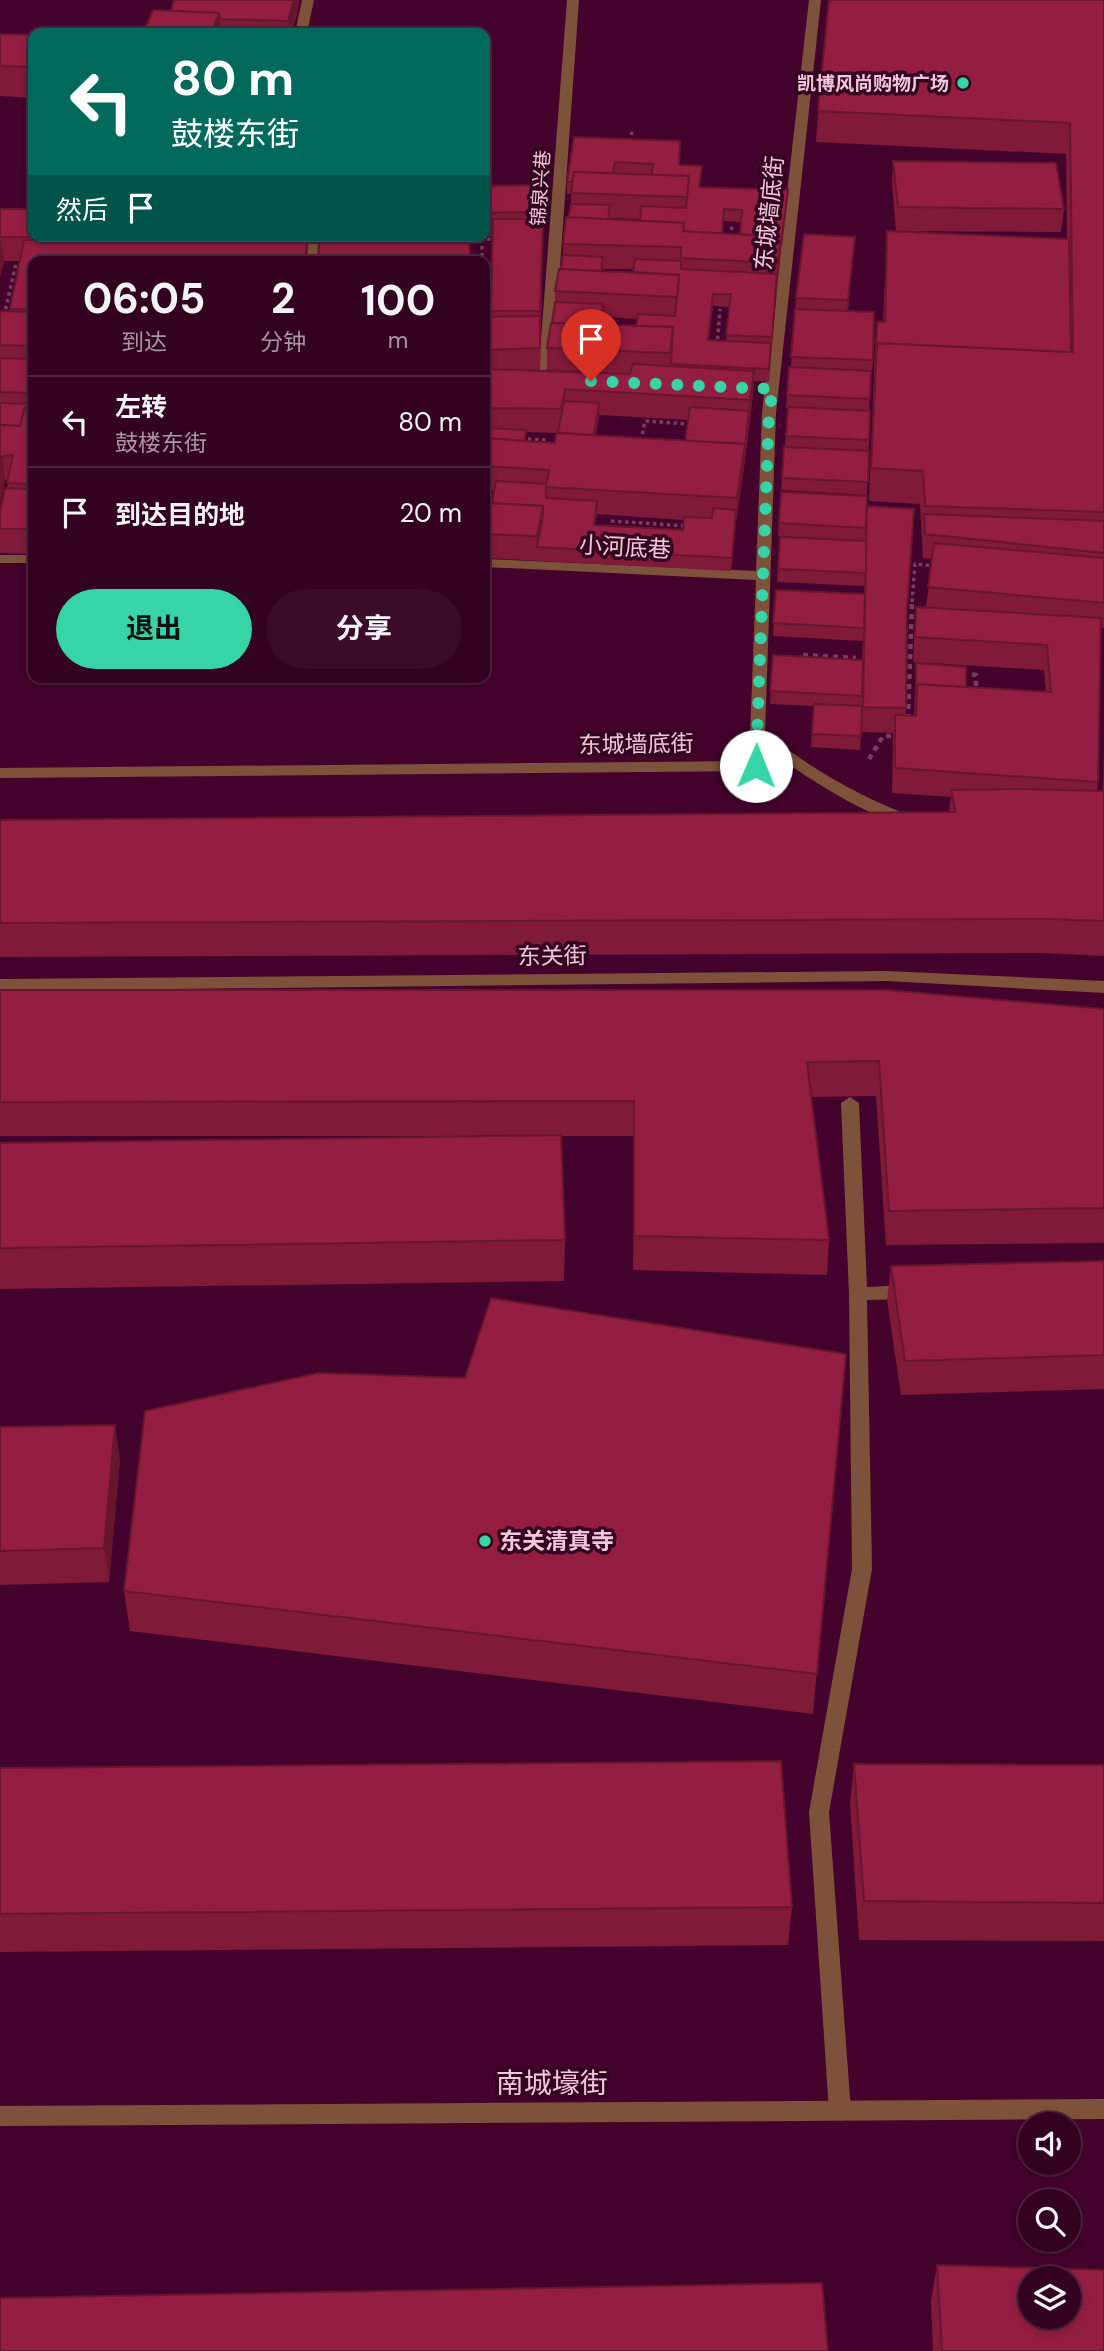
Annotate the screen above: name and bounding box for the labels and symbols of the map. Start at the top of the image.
place label: 凯博风尚购物广场 [797,71,949,96]
marker: 凯博风尚购物广场 [955,75,971,91]
street label: 锦泉兴巷 [525,149,556,227]
street label: 东城墙底街 [748,154,790,272]
pin [561,309,621,381]
street label: 小河底巷 [578,530,672,564]
street label: 东城墙底街 [578,728,694,760]
position arrow [719,729,793,803]
street label: 东关街 [517,940,587,972]
place label: 东关清真寺 [499,1526,614,1556]
marker: 东关清真寺 [477,1533,493,1549]
street label: 南城壕街 [496,2065,608,2102]

